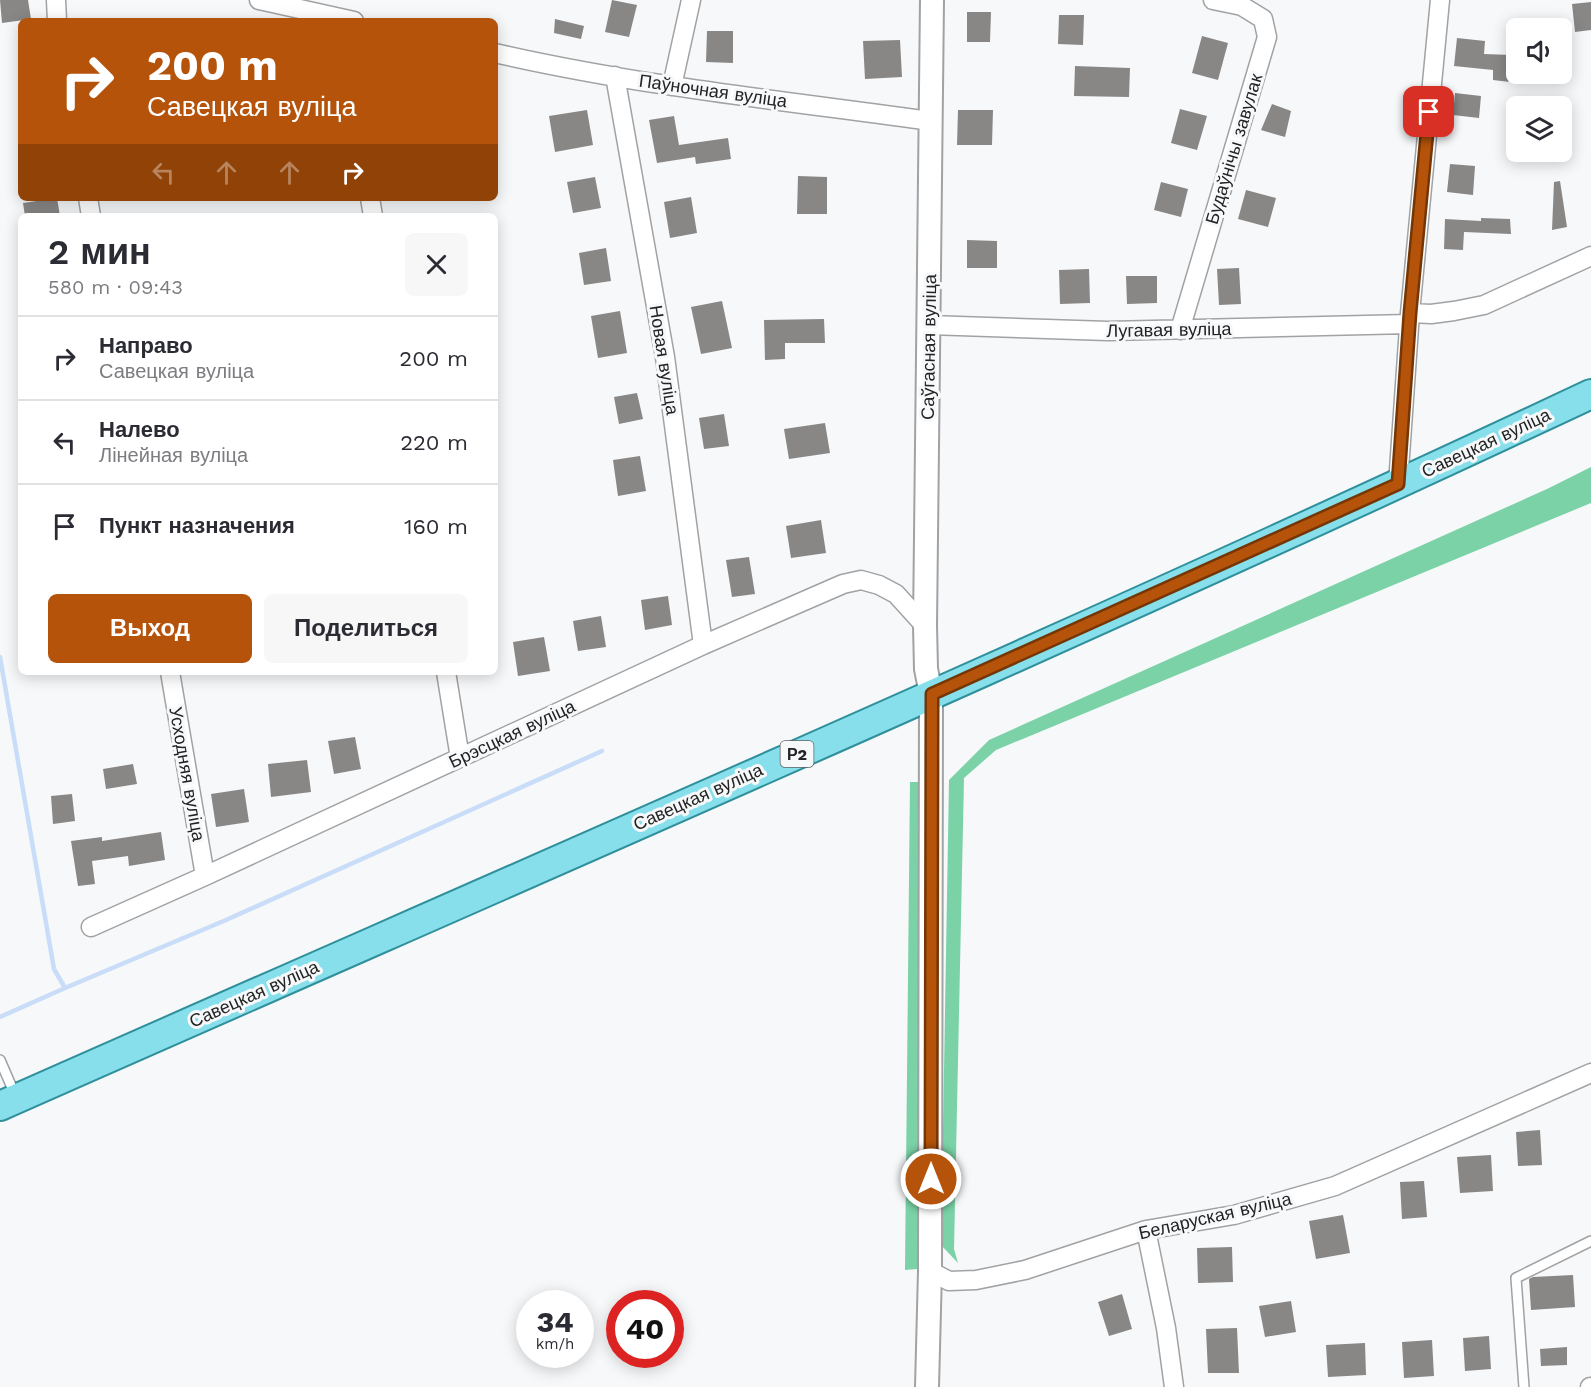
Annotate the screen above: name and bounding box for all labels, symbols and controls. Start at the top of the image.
map controls [1506,18,1572,162]
button: sound [1506,18,1572,84]
text: 200 m [147,41,278,90]
icon: right [48,42,126,120]
street label: Паўночная вуліца [638,70,789,111]
street label: Будаўнічы завулак [1201,71,1266,227]
pin [1403,86,1454,137]
text: Савецкая вуліца [147,91,356,123]
icon: arrive [1412,95,1445,128]
button: layers [1506,96,1572,162]
icon: left [147,156,180,189]
icon: ahead [210,156,243,189]
icon: ahead [273,156,306,189]
icon: right [336,156,369,189]
text: 2 мин [48,231,151,273]
button: close [405,233,468,296]
street label: Саўгасная вуліца [917,273,940,420]
text: 580 m · 09:43 [48,275,183,299]
street label: Новая вуліца [645,304,684,417]
street label: Лугавая вуліца [1106,318,1233,341]
text: Направо [99,333,193,358]
icon: right [48,342,81,375]
text: 200 m [399,346,468,371]
text: Савецкая вуліца [99,359,254,383]
street label: Савецкая вуліца [1418,403,1554,482]
text: Налево [99,417,180,442]
icon: left [48,426,81,459]
text: 220 m [400,430,468,455]
text: Лінейная вуліца [99,443,248,467]
icon: arrive [48,510,81,543]
text: Пункт назначения [99,513,295,538]
text: 160 m [404,514,468,539]
button: Выход [48,594,252,663]
button: Поделиться [264,594,468,663]
street label: Брэсцкая вуліца [445,695,579,772]
street label: Усходняя вуліца [165,705,210,844]
road number: Р2 [780,741,814,767]
street label: Савецкая вуліца [630,758,767,835]
street label: Савецкая вуліца [186,955,323,1032]
position arrow [899,1147,963,1211]
street label: Беларуская вуліца [1136,1188,1294,1243]
speed limit sign: 40 [606,1290,684,1368]
text: 34 [536,1304,574,1339]
text: km/h [536,1335,574,1353]

